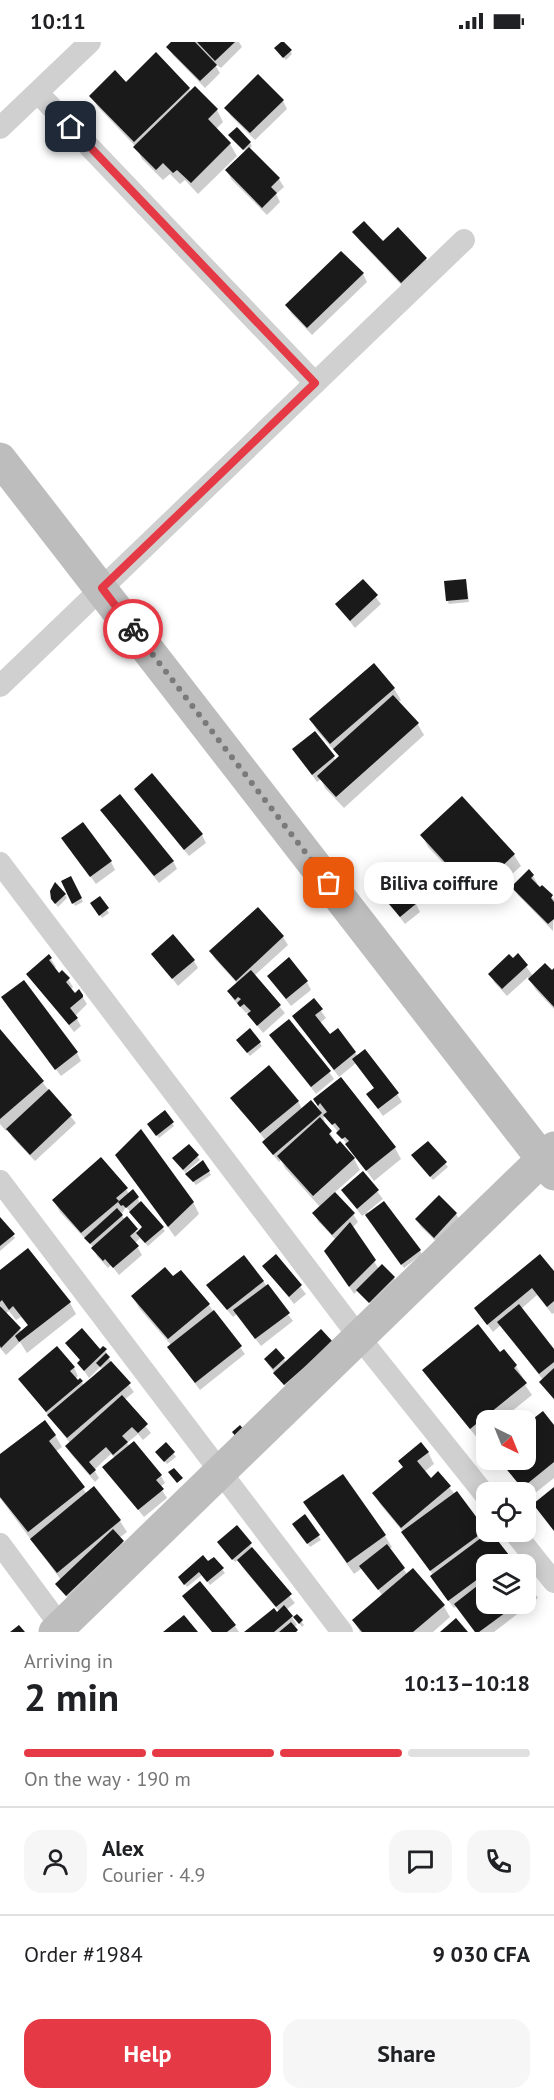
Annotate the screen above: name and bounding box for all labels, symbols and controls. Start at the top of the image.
text: 10:11 [30,7,86,35]
pin [45,101,96,152]
icon: home [54,110,87,143]
courier [103,599,163,659]
icon: bike [117,613,150,646]
pin [303,857,354,908]
callout: Biliva coiffure [365,862,515,904]
icon: bag [312,866,345,899]
text: Biliva coiffure [380,870,498,896]
north arrow [476,1410,536,1470]
map controls [476,1410,536,1614]
button: locate [476,1482,536,1542]
button: layers [476,1554,536,1614]
text: Arriving in [24,1648,113,1674]
text: 10:13–10:18 [404,1669,530,1697]
text: 2 min [24,1671,119,1722]
text: On the way · 190 m [24,1766,191,1792]
button: person [24,1830,87,1893]
button: chat [389,1830,452,1893]
button: phone [467,1830,530,1893]
text: Alex [102,1834,144,1862]
text: Courier · 4.9 [102,1862,205,1888]
text: Order #1984 [24,1940,143,1968]
text: 9 030 CFA [432,1940,530,1968]
button: Help [24,2019,271,2088]
button: Share [283,2019,530,2088]

